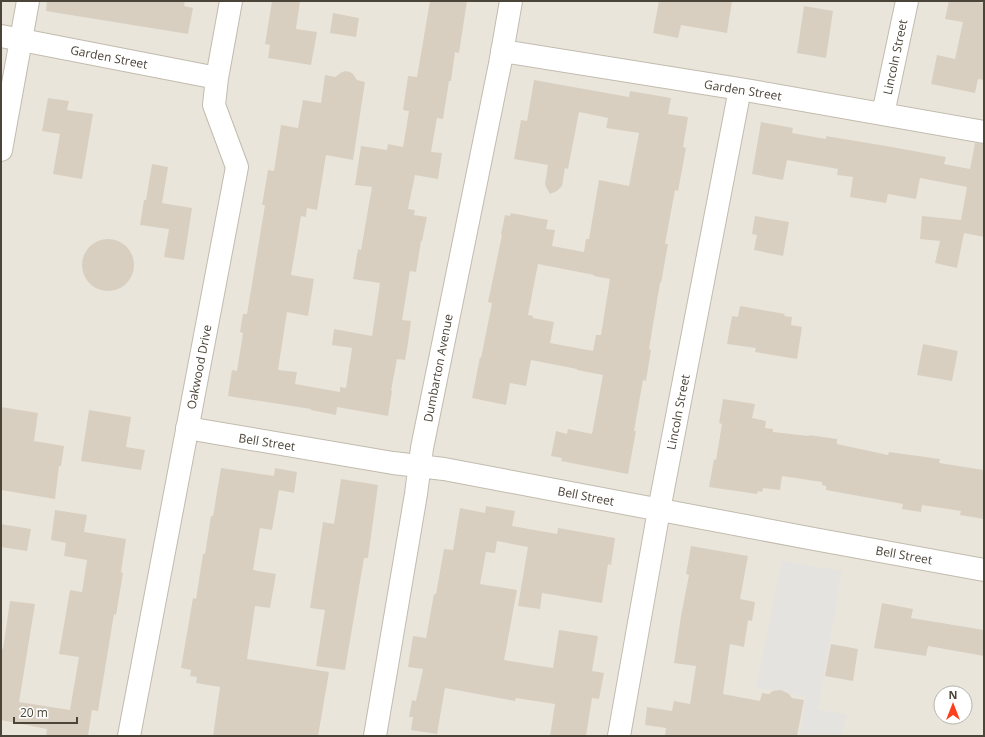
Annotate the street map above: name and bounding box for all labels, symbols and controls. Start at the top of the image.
street label: Lincoln Street [879,18,911,96]
street label: Garden Street [69,41,149,73]
street label: Garden Street [703,75,783,105]
street label: Dumbarton Avenue [419,312,457,424]
street label: Oakwood Drive [182,323,216,411]
street label: Lincoln Street [662,373,694,451]
street label: Bell Street [237,429,297,455]
street label: Bell Street [556,482,616,510]
street label: Bell Street [874,542,934,568]
north arrow [933,685,973,725]
text: N [949,687,957,702]
scale bar [14,699,77,725]
text: 20 m [20,704,48,721]

